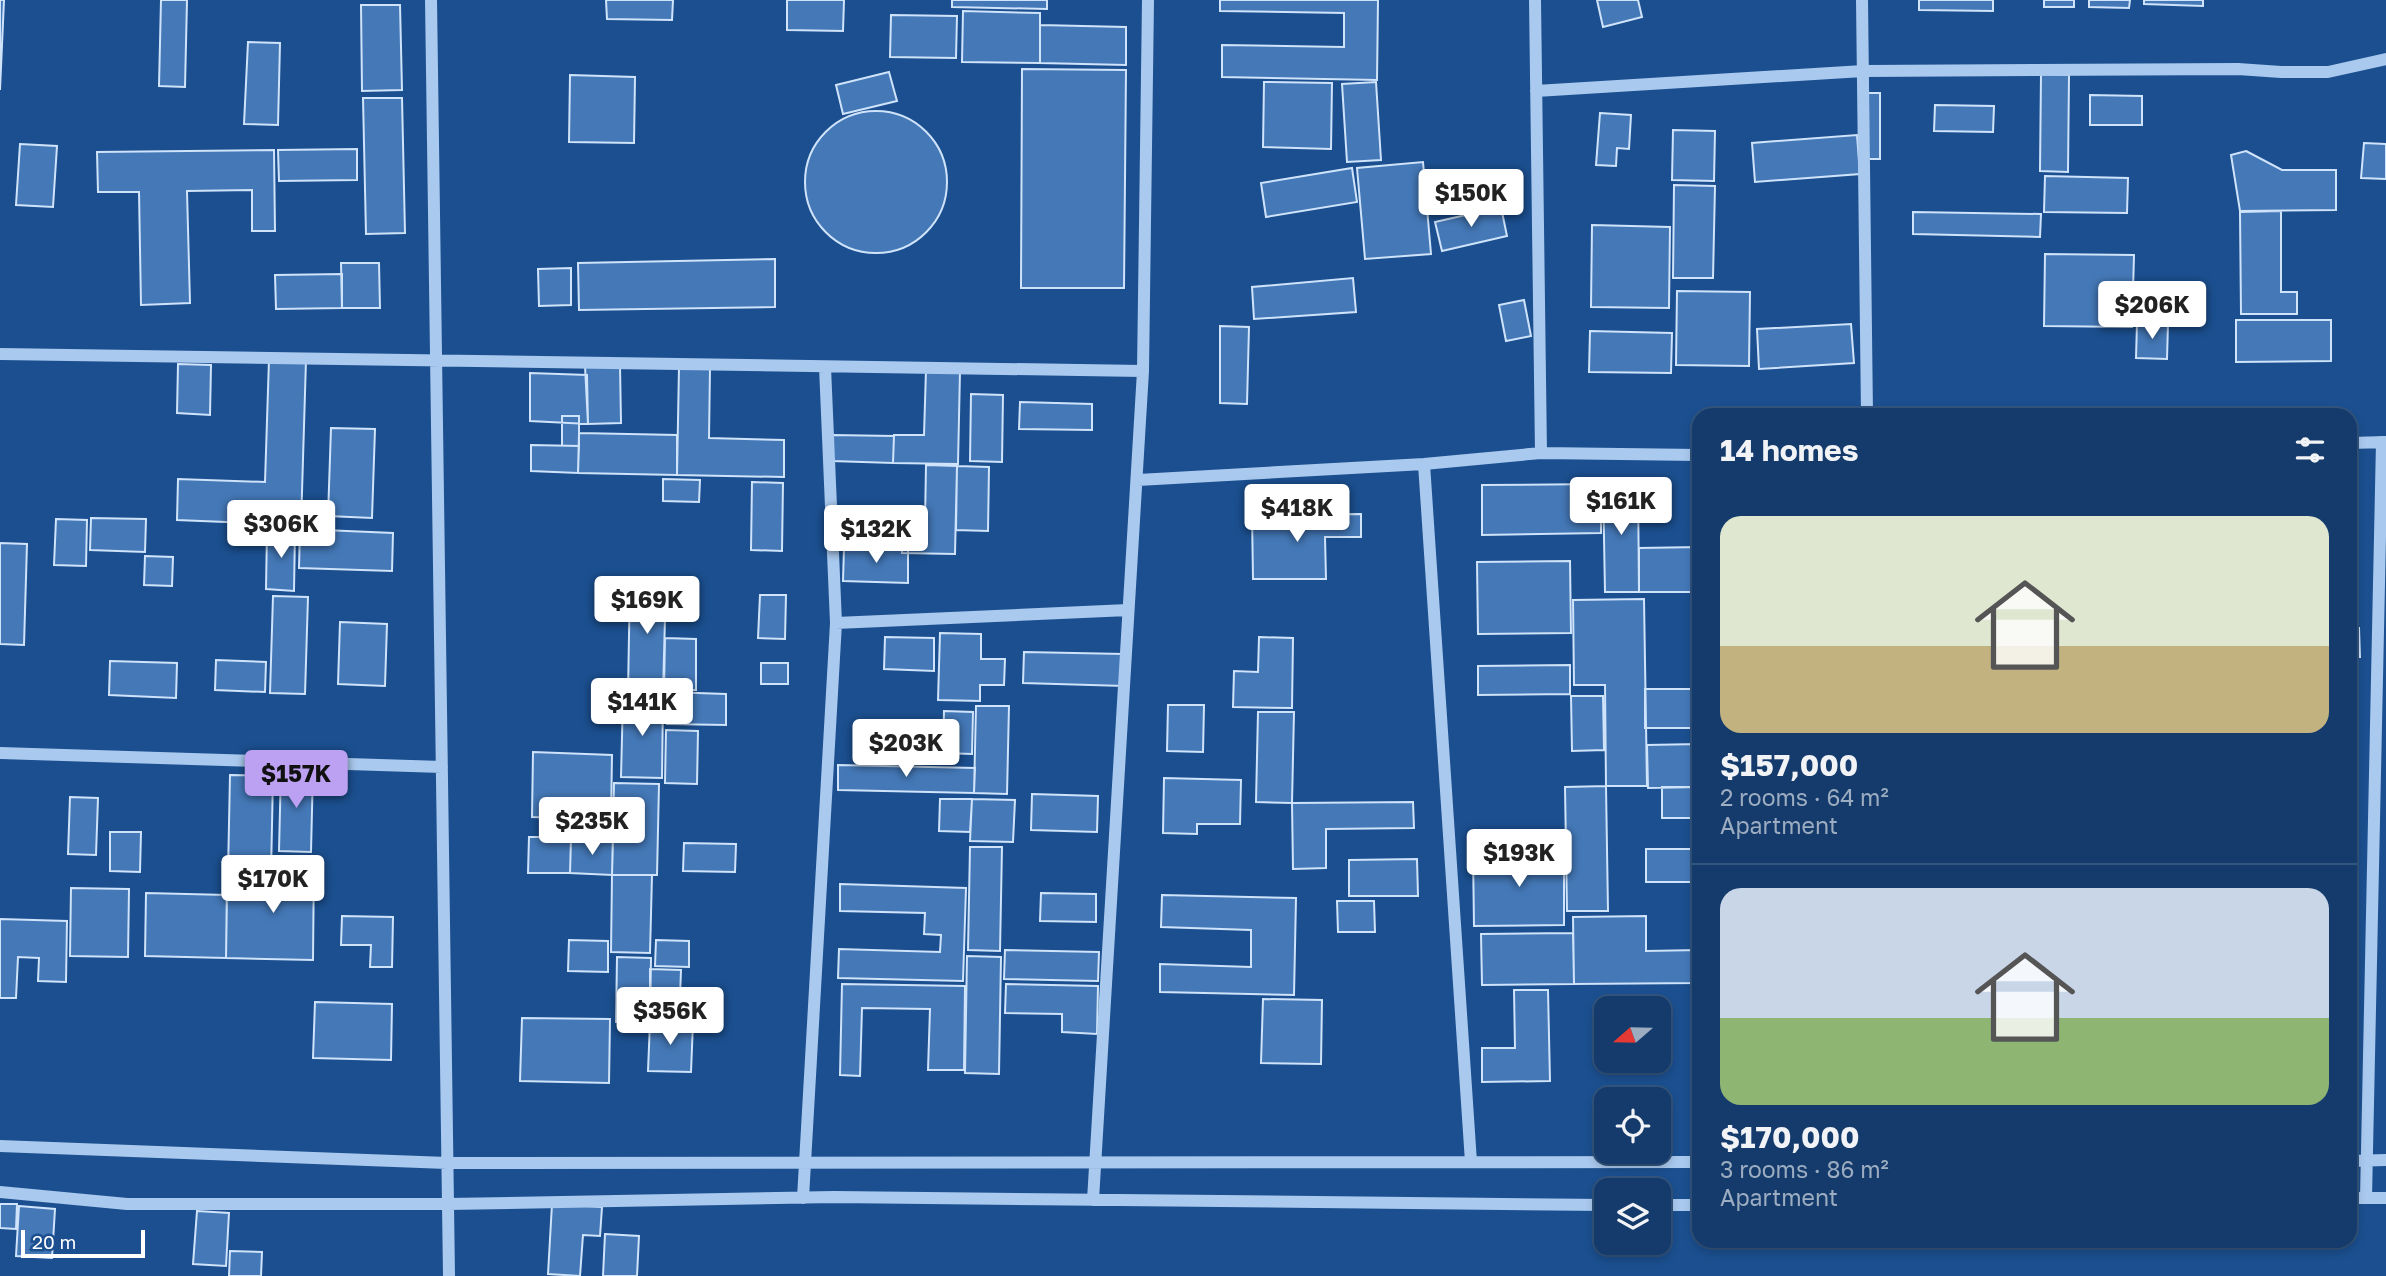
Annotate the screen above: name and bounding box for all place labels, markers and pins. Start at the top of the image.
pin: $150K [1422,170,1520,229]
pin: $206K [2103,282,2201,341]
pin: $161K [1572,477,1670,537]
pin: $418K [1248,484,1346,544]
pin: $306K [232,500,330,560]
pin: $132K [827,505,925,565]
pin: $169K [598,576,696,636]
pin: $141K [593,678,691,738]
pin: $203K [857,720,955,779]
pin: $157K [247,750,345,810]
pin: $235K [543,798,641,857]
pin: $193K [1470,830,1568,889]
pin: $170K [224,856,322,915]
pin: $356K [621,988,719,1047]

